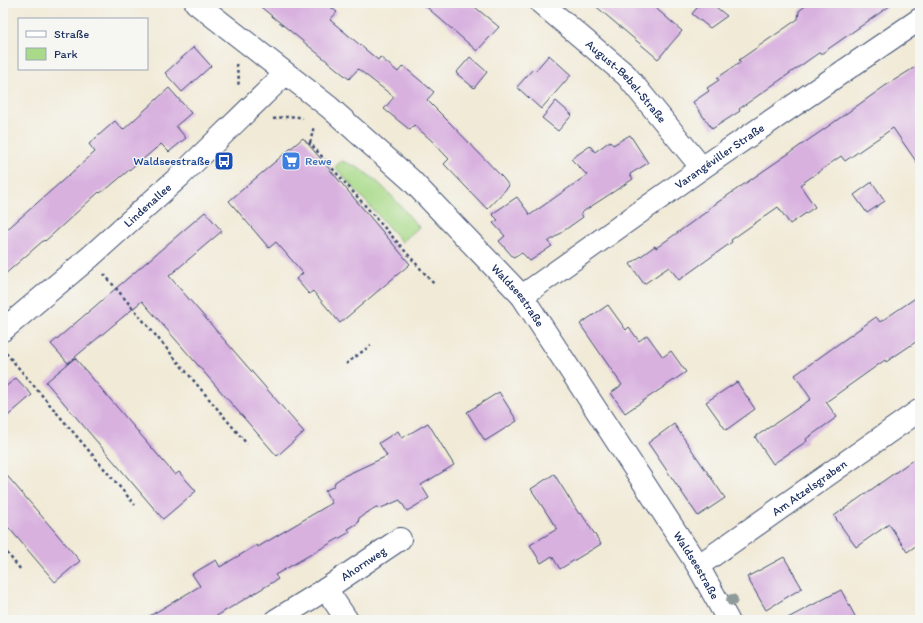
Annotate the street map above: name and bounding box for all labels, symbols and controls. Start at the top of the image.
legend [18,18,148,70]
text: Straße [54,27,89,41]
street label: August-Bebel-Straße [583,37,669,126]
text: Park [54,47,78,61]
street label: Varangéviller Straße [672,120,767,192]
bus stop icon: Waldseestraße [213,150,235,172]
supermarket icon: Rewe [280,150,302,172]
place label: Waldseestraße [133,154,210,168]
place label: Rewe [305,154,332,168]
street label: Lindenallee [121,180,175,230]
street label: Waldseestraße [488,261,547,330]
street label: Am Atzelsgraben [769,457,850,519]
street label: Waldseestraße [670,529,722,602]
street label: Ahornweg [338,543,389,584]

